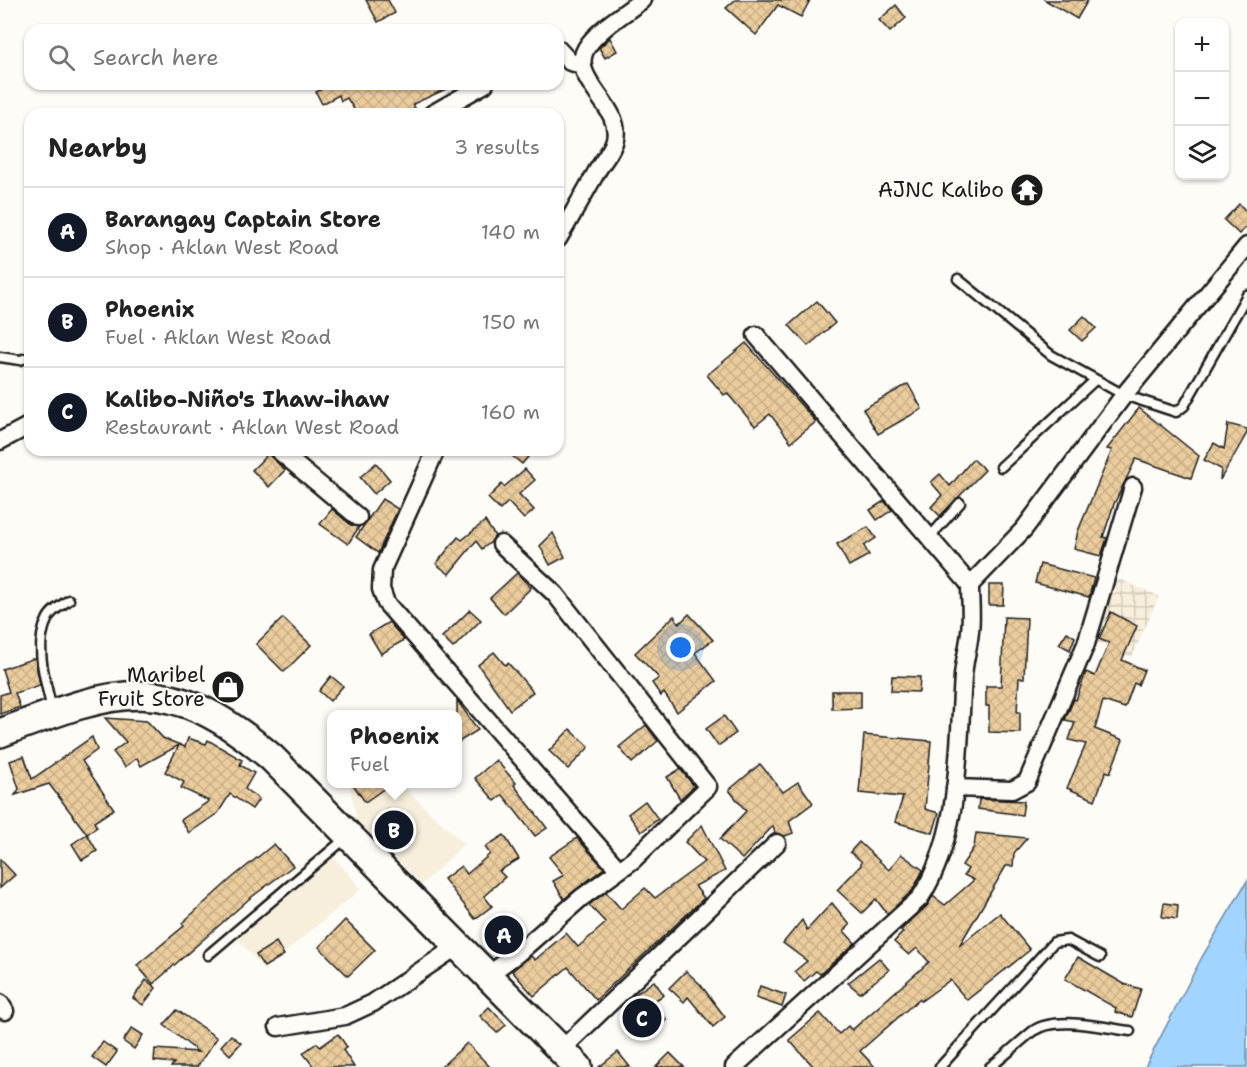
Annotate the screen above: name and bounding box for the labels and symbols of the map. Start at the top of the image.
temple icon: AJNC Kalibo [1009,172,1045,208]
place label: AJNC Kalibo [878,176,1004,204]
your location [666,633,695,662]
place label: Maribel Fruit Store [98,661,206,713]
shop icon: Maribel Fruit Store [210,669,246,705]
pin: B [374,808,414,852]
pin: A [484,912,524,958]
pin: C [622,996,662,1040]

